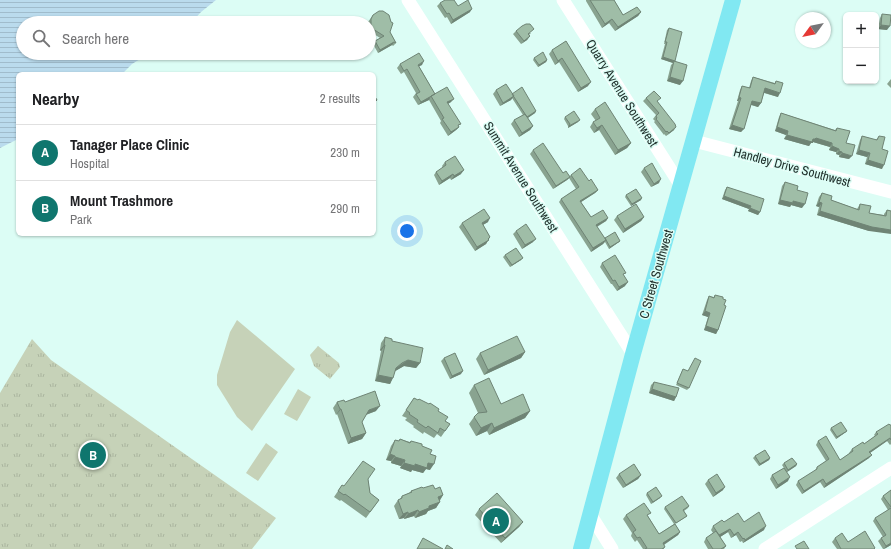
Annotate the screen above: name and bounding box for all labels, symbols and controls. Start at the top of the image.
north arrow [795,12,831,48]
map controls [843,12,879,84]
button: + [843,12,879,48]
search box [16,16,376,60]
icon: search [30,27,52,49]
text: Search here [62,28,129,49]
street label: Quarry Avenue Southwest [582,36,662,150]
button: − [843,48,879,84]
text: Nearby [32,87,79,110]
text: 2 results [320,90,360,107]
street label: Summit Avenue Southwest [480,118,562,236]
text: Tanager Place Clinic [70,134,189,155]
street label: Handley Drive Southwest [732,143,852,191]
text: A [41,144,49,161]
text: 230 m [330,144,360,161]
text: Hospital [70,155,109,172]
text: Mount Trashmore [70,190,173,211]
text: B [41,200,49,217]
text: 290 m [330,200,360,217]
text: Park [70,211,92,228]
your location [397,221,417,241]
street label: C Street Southwest [635,227,677,320]
pin: B [80,440,106,470]
pin: A [483,506,509,536]

